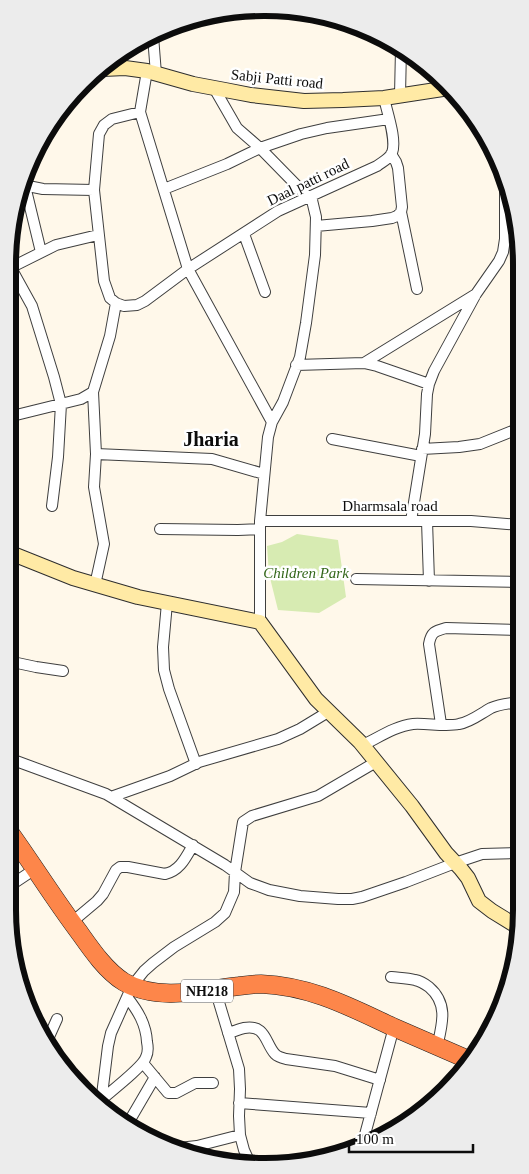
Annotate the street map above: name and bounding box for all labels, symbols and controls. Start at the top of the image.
street label: Sabji Patti road [230,66,324,92]
street label: Daal patti road [264,155,352,209]
district label: Jharia [183,428,239,450]
street label: Dharmsala road [342,498,438,514]
park label: Children Park [263,565,349,581]
road number: NH218 [181,979,233,1002]
scale bar [349,1122,473,1154]
text: 100 m [356,1131,394,1147]

